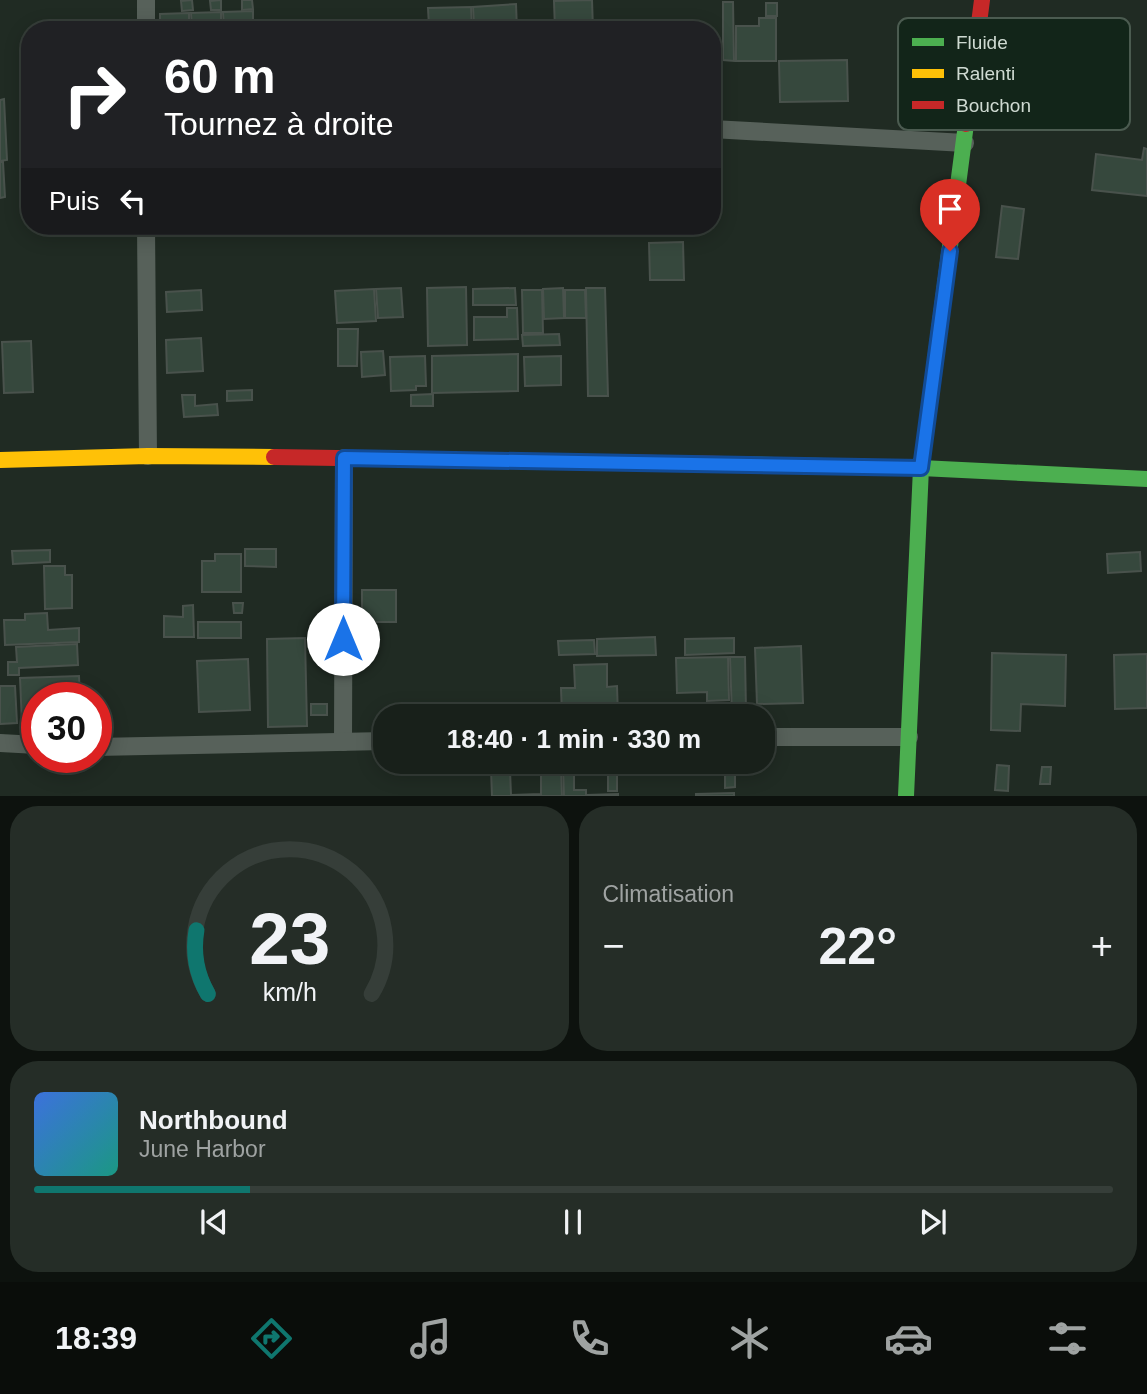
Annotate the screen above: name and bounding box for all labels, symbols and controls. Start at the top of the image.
legend [898,18,1130,130]
text: Fluide [956,32,1008,53]
icon: right [49,49,140,140]
text: 60 m [164,49,276,103]
text: Ralenti [956,63,1015,84]
text: Bouchon [956,95,1031,116]
text: Tournez à droite [164,106,393,142]
pin [920,179,980,251]
icon: left [114,182,152,220]
text: Puis [49,186,100,216]
icon: arrive [931,190,969,228]
position arrow [306,602,380,676]
speed limit sign: 30 [21,682,112,773]
text: 18:40 · 1 min · 330 m [447,724,701,754]
text: Climatisation [603,881,734,907]
text: 23 [249,899,330,980]
text: 22° [818,917,897,975]
text: − [603,925,625,967]
text: + [1091,925,1113,967]
text: km/h [262,978,316,1006]
text: Northbound [139,1105,288,1135]
text: June Harbor [139,1136,266,1162]
icon: previous [195,1203,233,1241]
icon: pause [554,1203,592,1241]
icon: next [914,1203,952,1241]
icon: directions [247,1314,296,1363]
icon: music [406,1314,455,1363]
icon: phone [565,1314,614,1363]
icon: climate [725,1314,774,1363]
icon: car [884,1314,933,1363]
icon: filters [1043,1314,1092,1363]
text: 18:39 [55,1320,137,1356]

